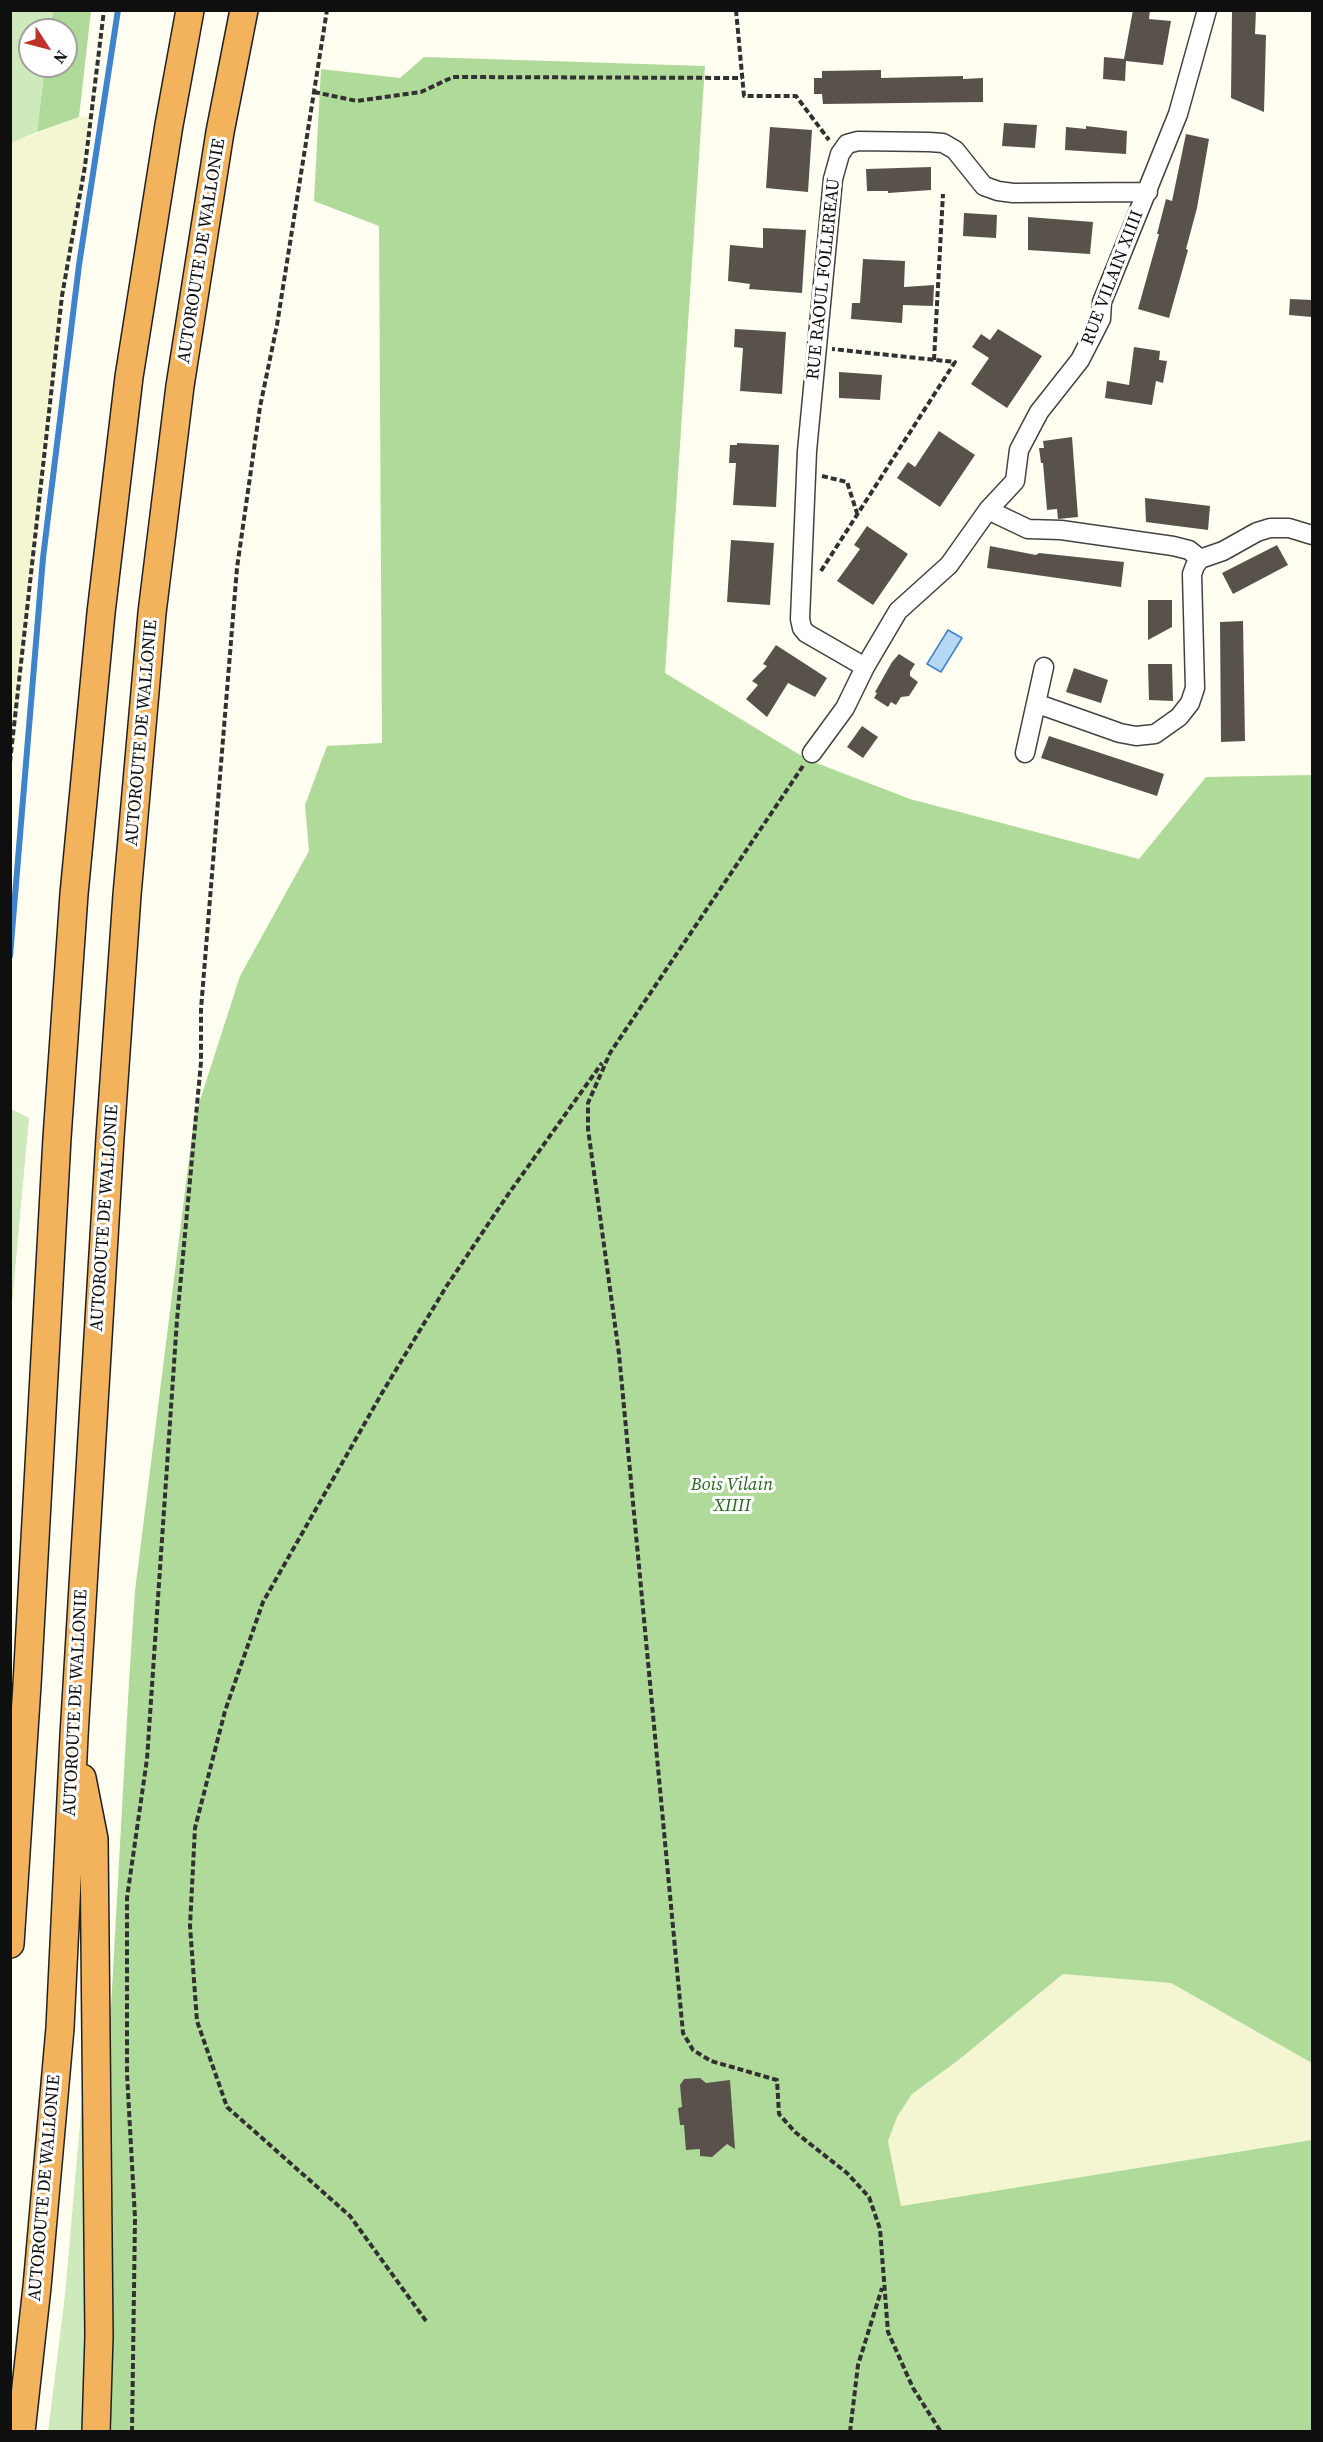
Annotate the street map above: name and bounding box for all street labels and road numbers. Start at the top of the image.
street label: AUTOROUTE DE WALLONIE [174,137,230,365]
street label: RUE RAOUL FOLLEREAU [803,177,845,381]
street label: RUE VILAIN XIIII [1077,208,1149,348]
street label: AUTOROUTE DE WALLONIE [121,619,163,847]
street label: AUTOROUTE DE WALLONIE [86,1104,124,1332]
street label: AUTOROUTE DE WALLONIE [59,1589,93,1817]
street label: AUTOROUTE DE WALLONIE [24,2074,66,2302]

